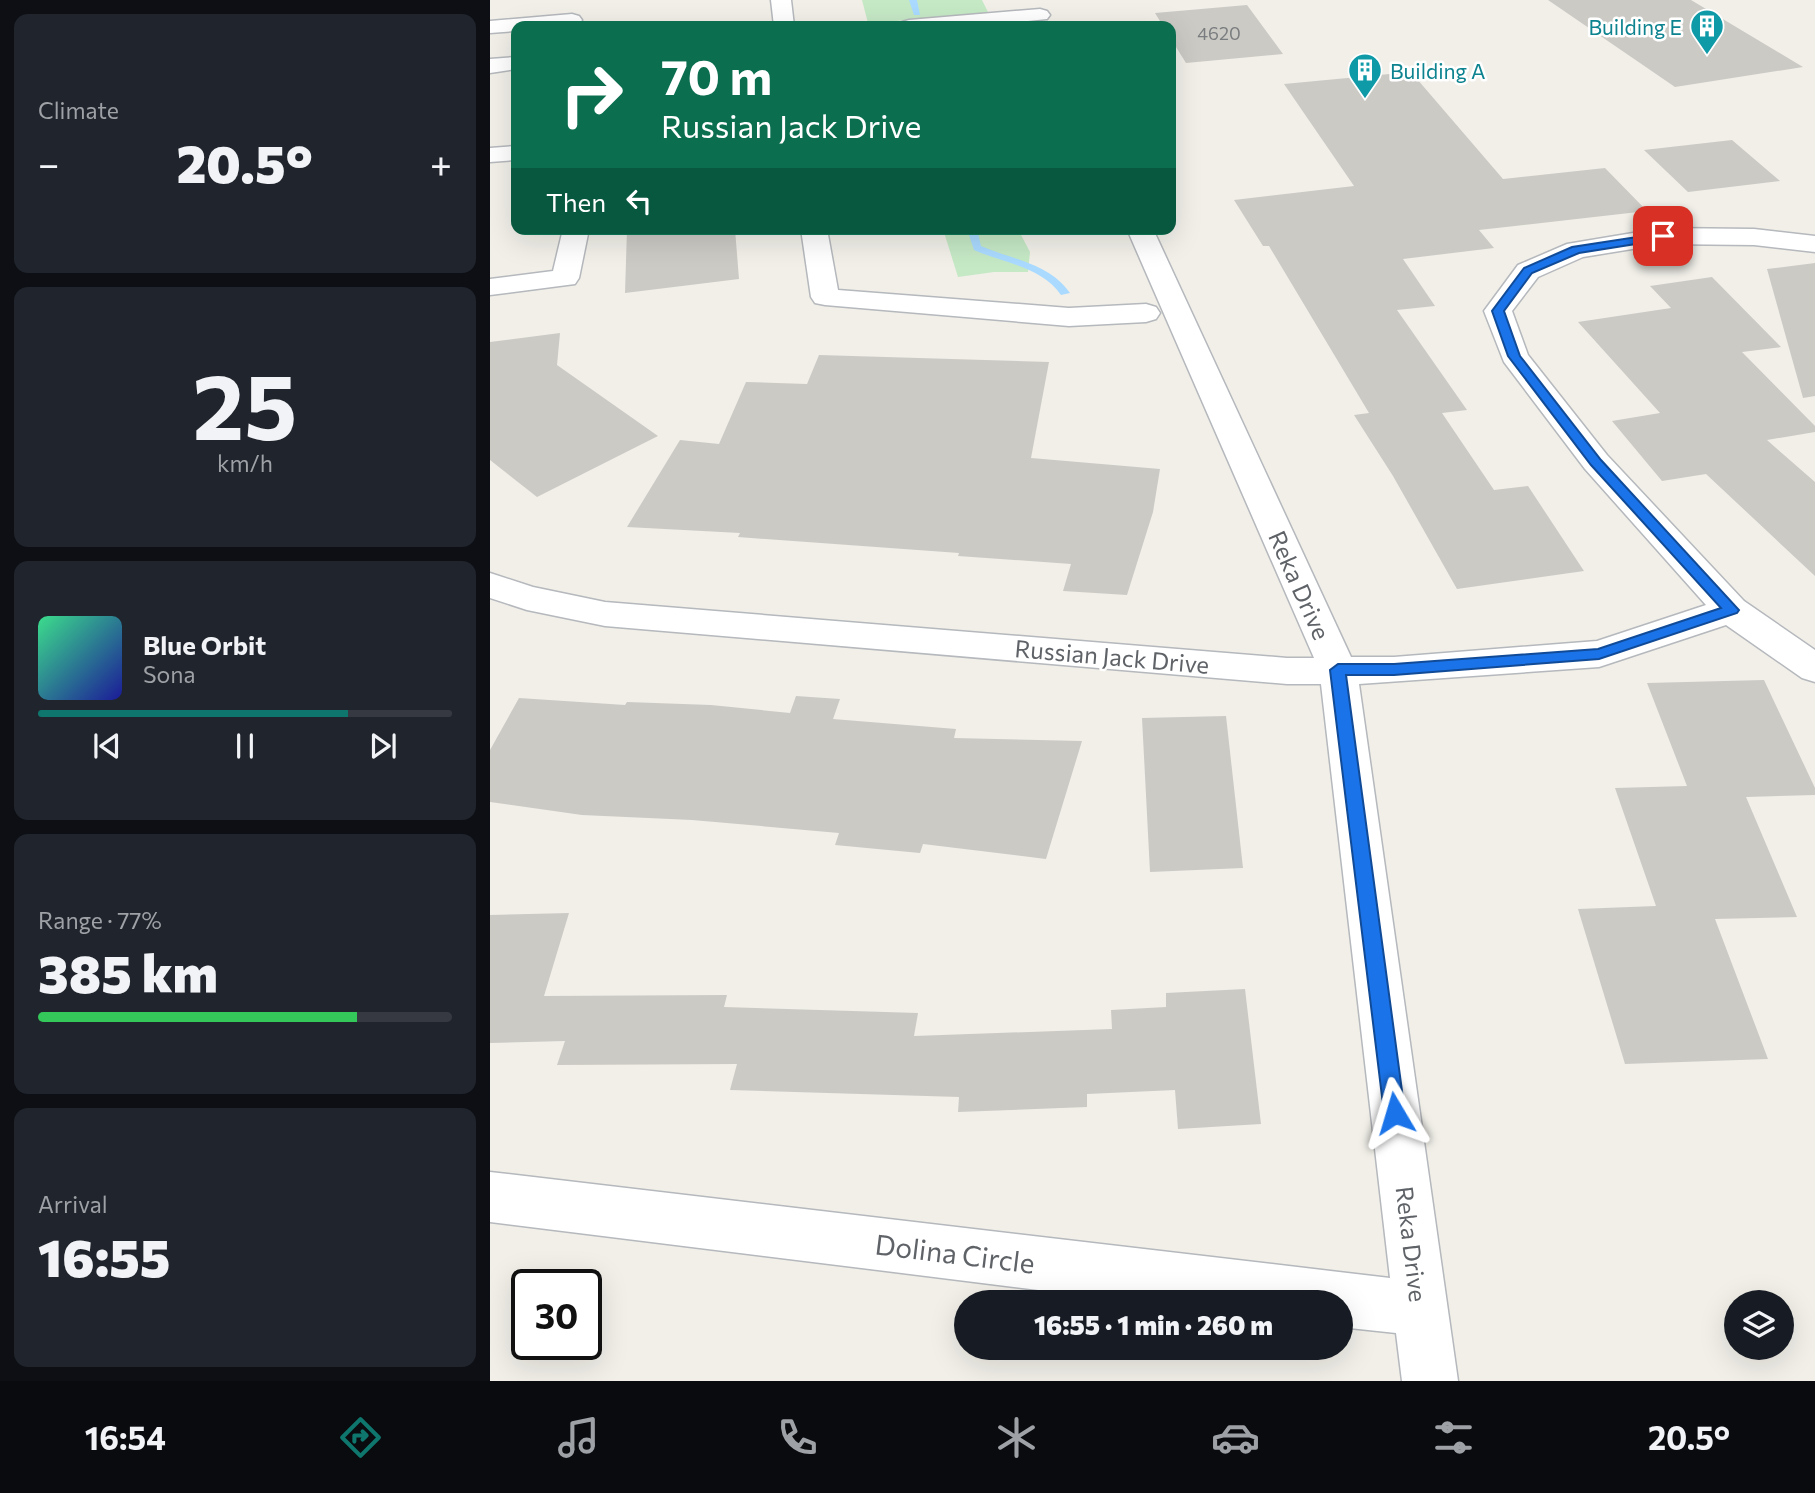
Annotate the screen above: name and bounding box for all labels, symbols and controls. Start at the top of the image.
building icon: Building E [1688,7,1726,56]
place label: Building E [1589,14,1682,39]
house number: 4620 [1197,22,1241,44]
text: 70 m [661,45,772,105]
icon: right [546,49,637,140]
building icon: Building A [1346,51,1384,100]
place label: Building A [1390,58,1485,83]
text: Climate [38,96,119,124]
text: Russian Jack Drive [661,105,921,145]
text: 20.5° [176,130,313,194]
text: − [38,139,60,186]
text: + [430,139,452,186]
icon: left [620,182,658,220]
text: Then [546,186,606,217]
pin [1633,206,1693,266]
icon: arrive [1644,217,1682,255]
text: 25 [193,347,297,459]
text: km/h [217,449,273,477]
street label: Reka Drive [1263,526,1337,644]
text: Blue Orbit [143,629,266,660]
street label: Russian Jack Drive [1013,633,1211,679]
text: Sona [143,660,195,688]
icon: previous [88,727,126,765]
icon: pause [226,727,264,765]
icon: next [364,727,402,765]
text: Range · 77% [38,906,162,934]
text: 385 km [38,940,218,1004]
position arrow [1358,1076,1432,1150]
street label: Reka Drive [1391,1185,1433,1303]
text: Arrival [38,1190,108,1218]
text: 16:55 [38,1224,170,1288]
street label: Dolina Circle [873,1226,1037,1280]
speed limit sign: 30 [511,1269,602,1360]
map controls [1724,1290,1794,1360]
button: layers [1724,1290,1794,1360]
text: 16:55 · 1 min · 260 m [1034,1309,1273,1340]
icon: directions [336,1413,385,1462]
icon: music [554,1413,603,1462]
icon: phone [773,1413,822,1462]
icon: climate [992,1413,1041,1462]
icon: car [1211,1413,1260,1462]
icon: filters [1429,1413,1478,1462]
text: 16:54 [85,1417,166,1457]
text: 20.5° [1648,1417,1730,1457]

